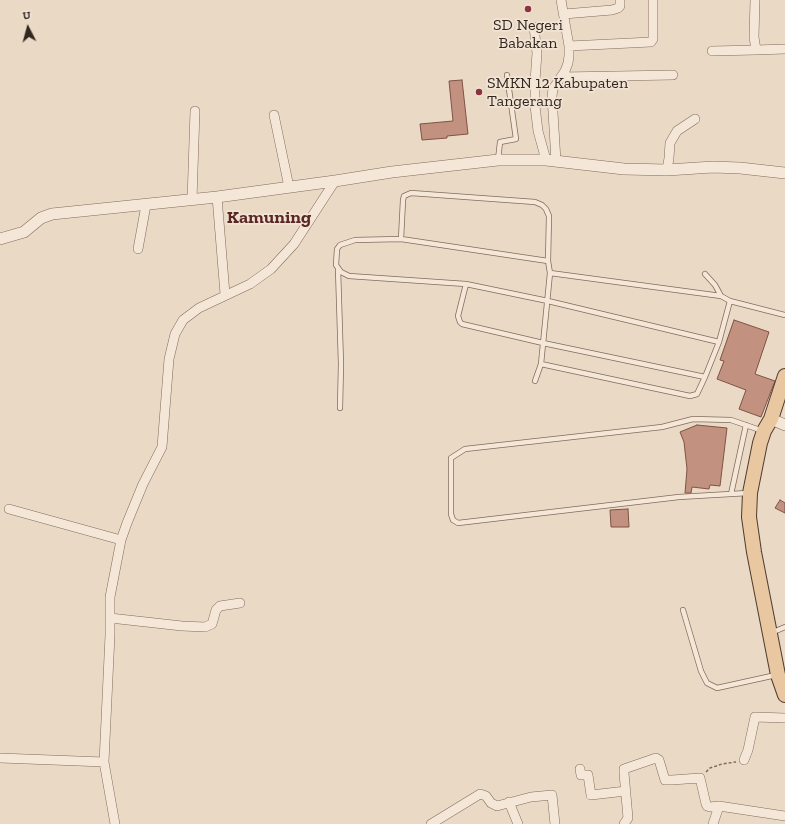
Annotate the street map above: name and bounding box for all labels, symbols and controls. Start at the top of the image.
marker: SD Negeri Babakan [523,4,533,14]
north arrow [8,8,48,48]
text: U [22,9,31,22]
place label: SD Negeri Babakan [493,15,563,53]
place label: SMKN 12 Kabupaten Tangerang [487,73,628,111]
marker: SMKN 12 Kabupaten Tangerang [474,87,484,97]
district label: Kamuning [227,207,311,229]

